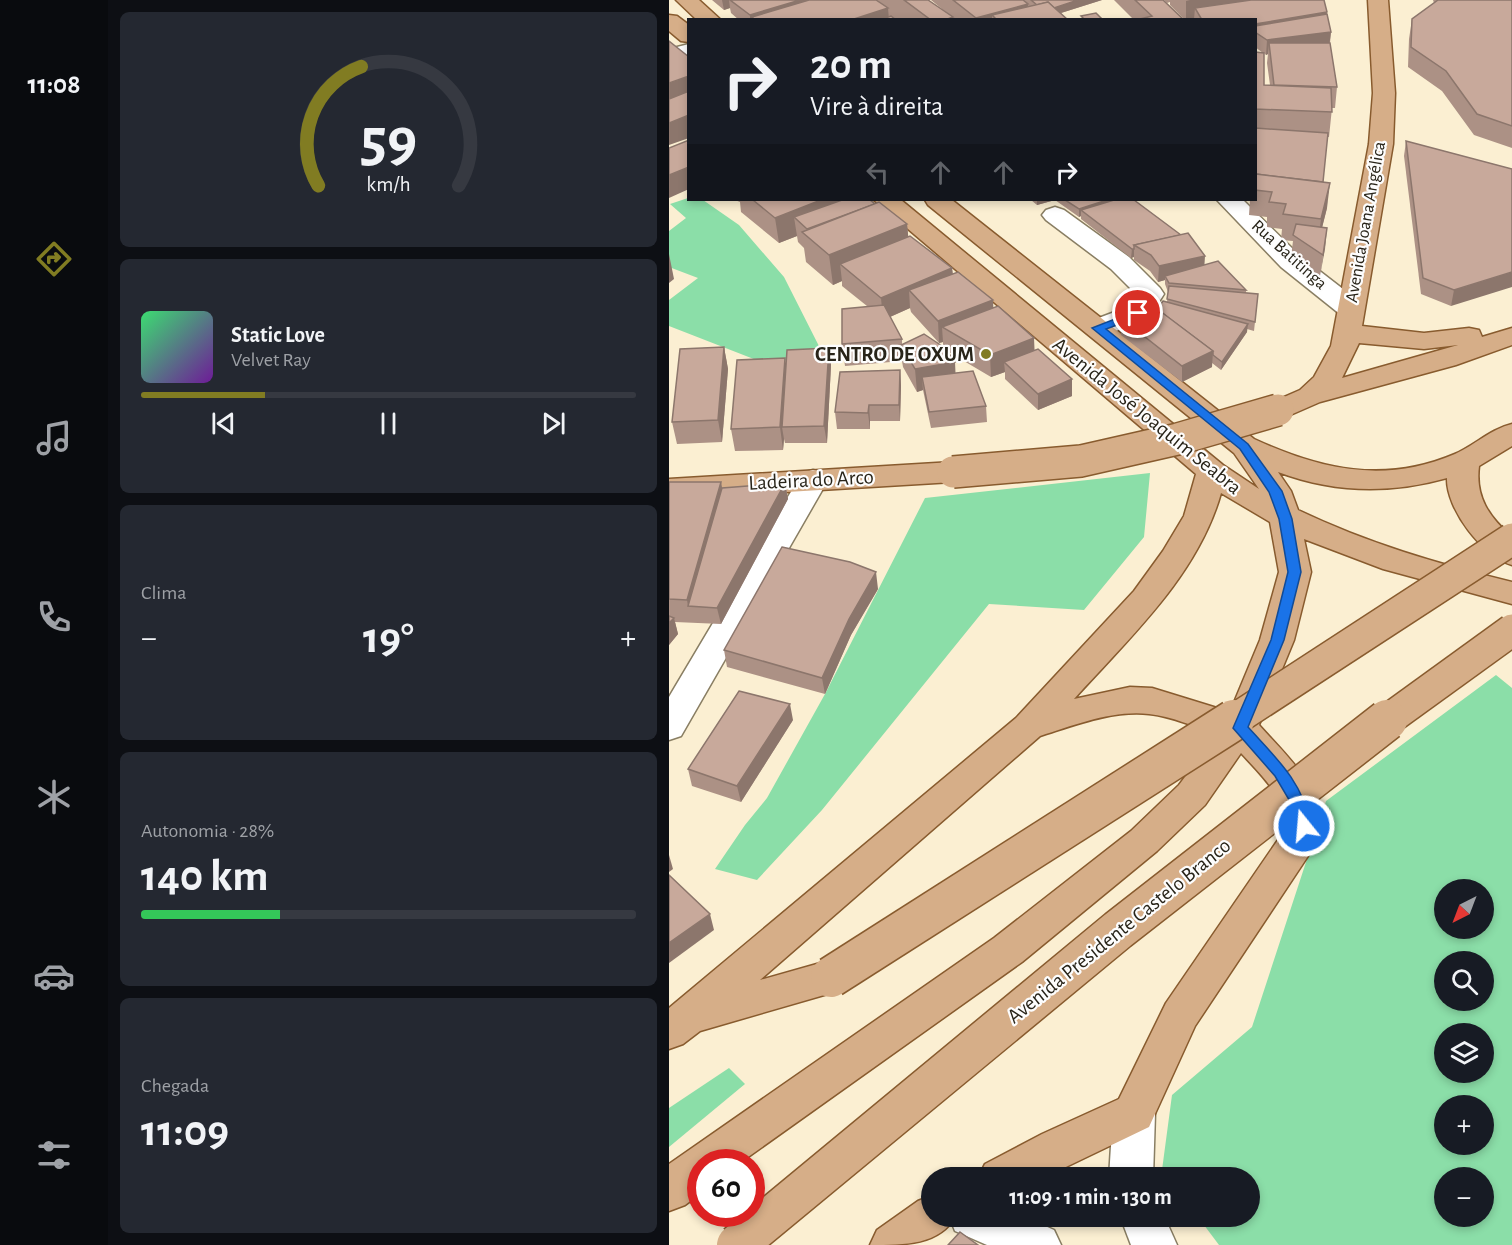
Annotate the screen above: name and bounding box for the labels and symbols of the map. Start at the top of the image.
street label: Avenida Joana Angélica [1343,140,1389,304]
street label: Rua Batitinga [1248,217,1330,293]
pin [1112,287,1163,338]
street label: Avenida José Joaquim Seabra [1049,334,1245,499]
place label: CENTRO DE OXUM [815,344,974,365]
marker: CENTRO DE OXUM [979,347,993,361]
street label: Ladeira do Arco [748,466,874,494]
position arrow [1272,794,1336,858]
street label: Avenida Presidente Castelo Branco [1003,835,1235,1027]
north arrow [1434,879,1494,939]
speed limit sign: 60 [687,1149,765,1227]

